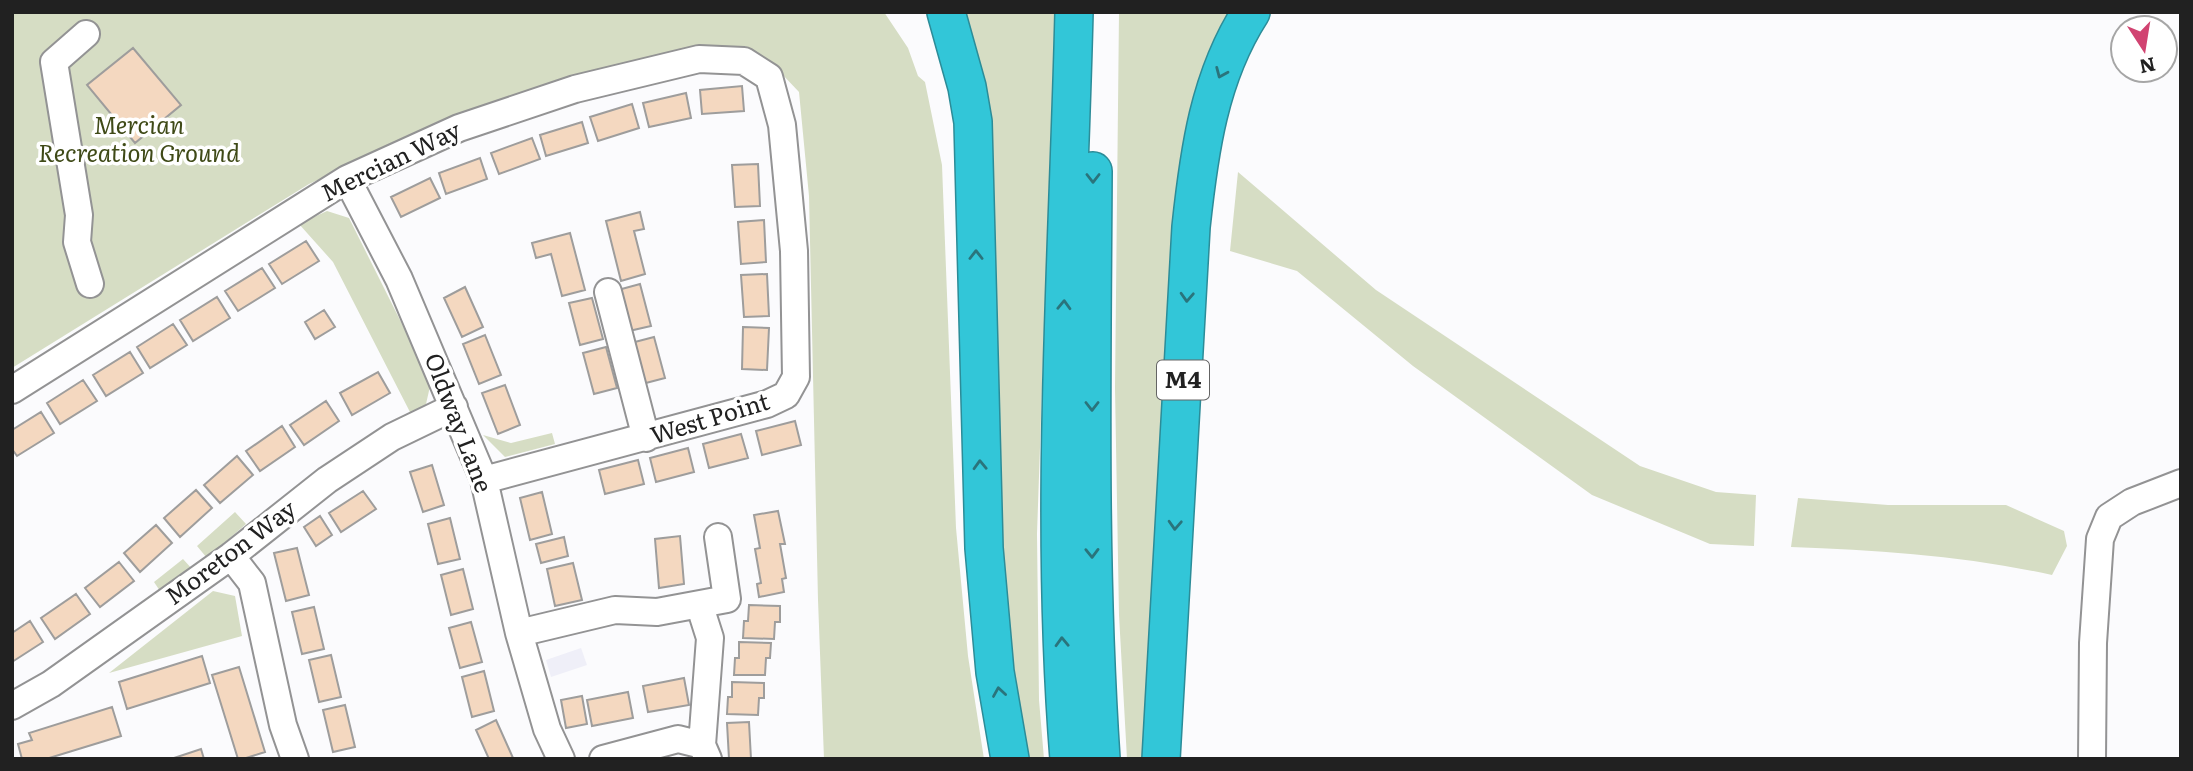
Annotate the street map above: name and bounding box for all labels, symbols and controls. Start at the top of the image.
north arrow [2109,14,2179,84]
text: N [2137,51,2158,82]
one-way arrow [1215,66,1229,79]
park label: Mercian Recreation Ground [38,106,240,169]
street label: Mercian Way [314,111,466,209]
one-way arrow [1085,174,1101,184]
one-way arrow [968,249,984,260]
one-way arrow [1180,292,1195,303]
one-way arrow [1057,299,1072,310]
street label: Oldway Lane [418,347,503,497]
road number: M4 [1157,360,1209,400]
street label: West Point [646,382,773,451]
one-way arrow [1084,401,1099,412]
one-way arrow [972,459,988,470]
street label: Moreton Way [157,490,302,612]
one-way arrow [1168,519,1183,530]
one-way arrow [1085,547,1100,558]
one-way arrow [1055,636,1070,647]
one-way arrow [992,686,1007,697]

